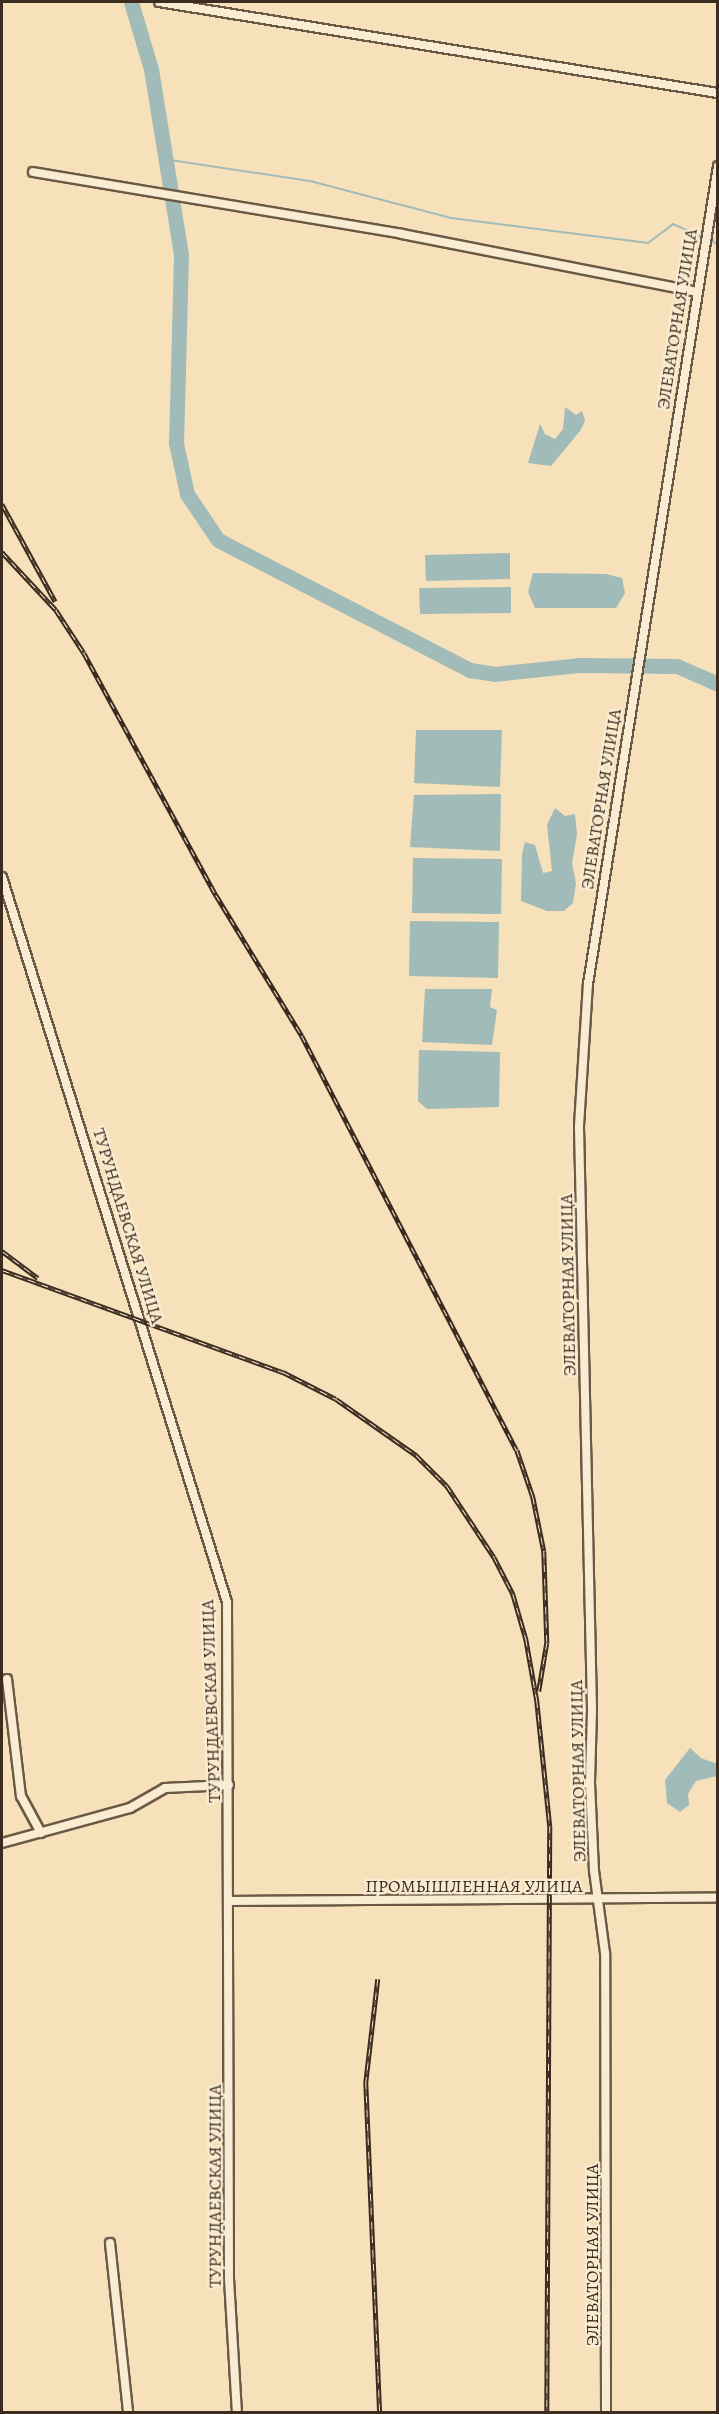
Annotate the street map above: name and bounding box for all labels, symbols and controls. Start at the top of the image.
street label: ЭЛЕВАТОРНАЯ УЛИЦА [652,227,702,411]
street label: ЭЛЕВАТОРНАЯ УЛИЦА [576,707,626,891]
street label: ТУРУНДАЕВСКАЯ УЛИЦА [88,1126,168,1326]
street label: ЭЛЕВАТОРНАЯ УЛИЦА [556,1194,580,1376]
street label: ТУРУНДАЕВСКАЯ УЛИЦА [197,1599,225,1803]
street label: ЭЛЕВАТОРНАЯ УЛИЦА [566,1680,590,1862]
street label: ПРОМЫШЛЕННАЯ УЛИЦА [365,1875,583,1897]
street label: ТУРУНДАЕВСКАЯ УЛИЦА [204,2084,226,2288]
street label: ЭЛЕВАТОРНАЯ УЛИЦА [581,2164,603,2346]

